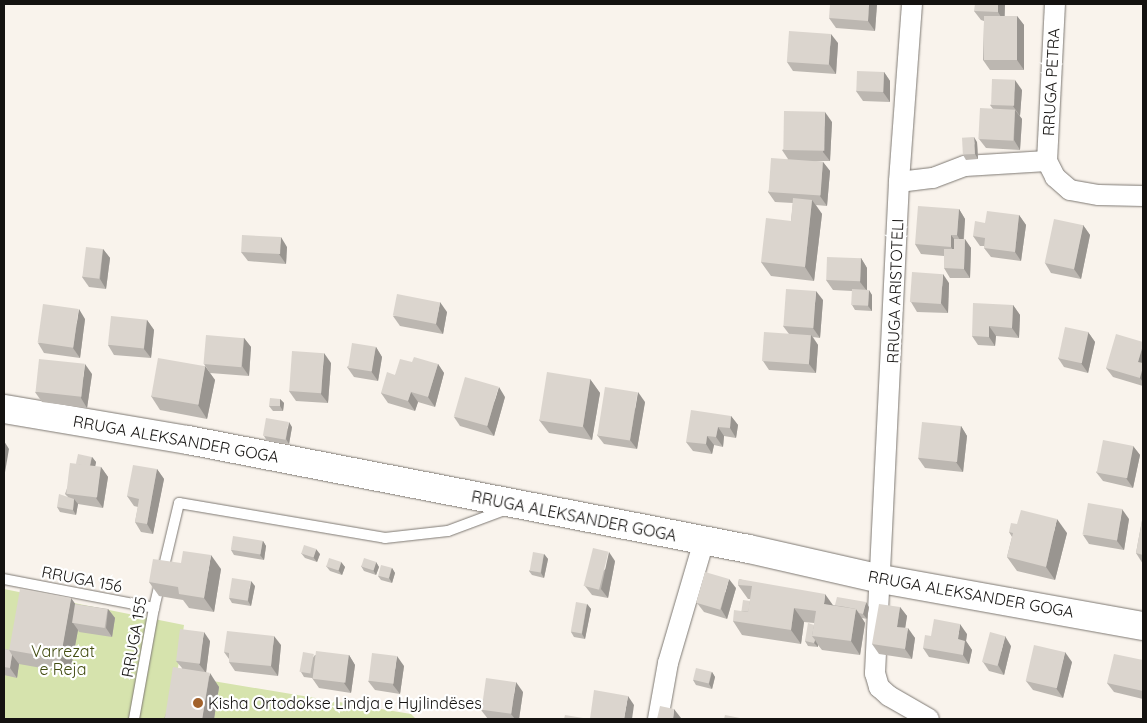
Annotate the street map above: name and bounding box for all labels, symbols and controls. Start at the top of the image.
street label: RRUGA PETRA [1039,28,1063,136]
street label: RRUGA ARISTOTELI [883,218,907,364]
street label: RRUGA ALEKSANDER GOGA [72,411,280,467]
street label: RRUGA ALEKSANDER GOGA [470,487,678,545]
street label: RRUGA 156 [40,562,124,596]
street label: RRUGA ALEKSANDER GOGA [867,566,1075,622]
street label: RRUGA 155 [117,595,151,679]
park label: Varrezat e Reja [31,641,95,679]
place label: Kisha Ortodokse Lindja e Hyjlindëses [208,693,482,713]
marker: Kisha Ortodokse Lindja e Hyjlindëses [192,697,204,709]

